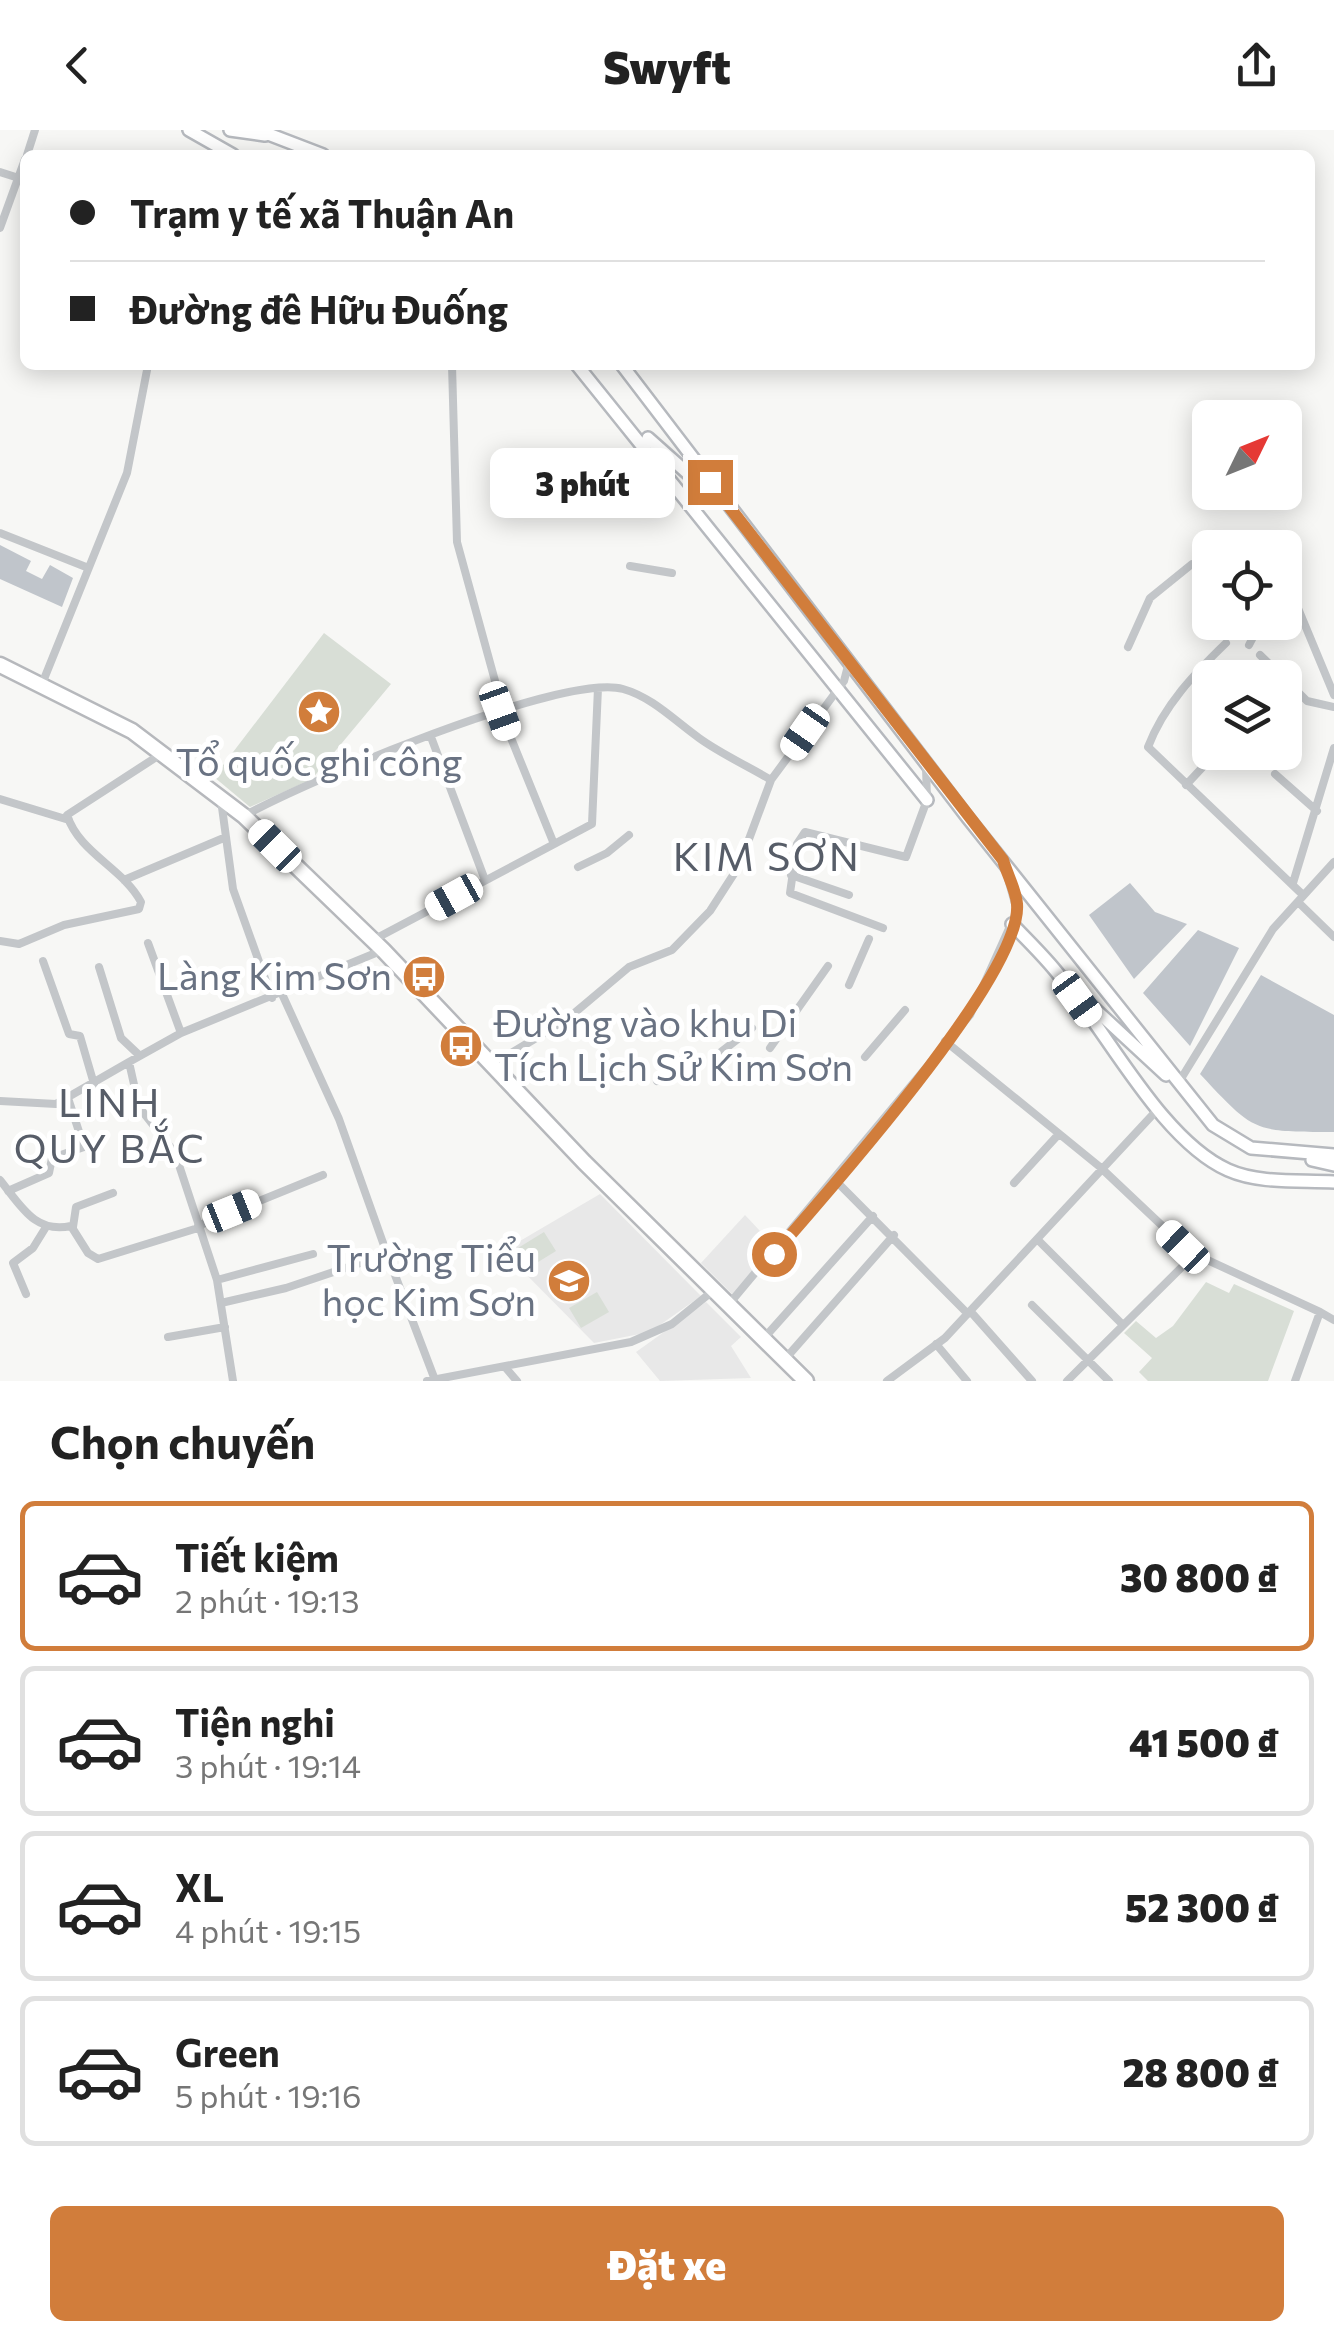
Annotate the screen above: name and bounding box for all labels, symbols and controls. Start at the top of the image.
icon: back [50,38,105,93]
text: Swyft [603,38,731,93]
icon: share [1229,38,1284,93]
text: Trạm y tế xã Thuận An [130,189,514,236]
text: Đường đê Hữu Đuống [130,285,508,332]
north arrow [1192,400,1302,510]
map controls [1192,400,1302,770]
callout: 3 phút [490,447,675,517]
route end [688,460,733,505]
text: 3 phút [535,463,630,503]
button: locate [1192,530,1302,640]
button: layers [1192,660,1302,770]
car [476,678,524,744]
place icon: Tổ quốc ghi công [296,689,342,735]
car [776,699,834,765]
place label: Tổ quốc ghi công [176,737,462,784]
car [243,814,307,878]
district label: KIM SƠN [673,830,861,879]
car [420,869,488,925]
place label: Làng Kim Sơn [157,951,392,998]
bus stop icon: Làng Kim Sơn [401,954,447,1000]
car [1047,966,1107,1032]
place label: Đường vào khu Di Tích Lịch Sử Kim Sơn [493,998,853,1089]
bus stop icon: Đường vào khu Di Tích Lịch Sử Kim Sơn [438,1023,484,1069]
district label: LINH QUY BẮC [14,1076,206,1171]
car [199,1186,265,1236]
car [1151,1215,1215,1279]
route start [752,1232,797,1277]
place label: Trường Tiểu học Kim Sơn [322,1233,536,1324]
school or university icon: Trường Tiểu học Kim Sơn [546,1258,592,1304]
text: Chọn chuyến [50,1413,315,1468]
icon: car [55,1531,145,1621]
text: Tiết kiệm [175,1533,339,1580]
text: 30 800 ₫ [1120,1553,1279,1600]
text: 2 phút · 19:13 [175,1580,360,1620]
icon: car [55,1696,145,1786]
text: Tiện nghi [175,1698,335,1745]
text: 41 500 ₫ [1129,1718,1279,1765]
text: 3 phút · 19:14 [175,1745,361,1785]
icon: car [55,1861,145,1951]
text: XL [175,1863,224,1910]
text: 52 300 ₫ [1125,1883,1279,1930]
text: 4 phút · 19:15 [175,1910,361,1950]
icon: car [55,2026,145,2116]
text: Green [175,2028,280,2075]
text: 28 800 ₫ [1123,2048,1279,2095]
text: 5 phút · 19:16 [175,2075,361,2115]
button: Đặt xe [50,2206,1284,2321]

